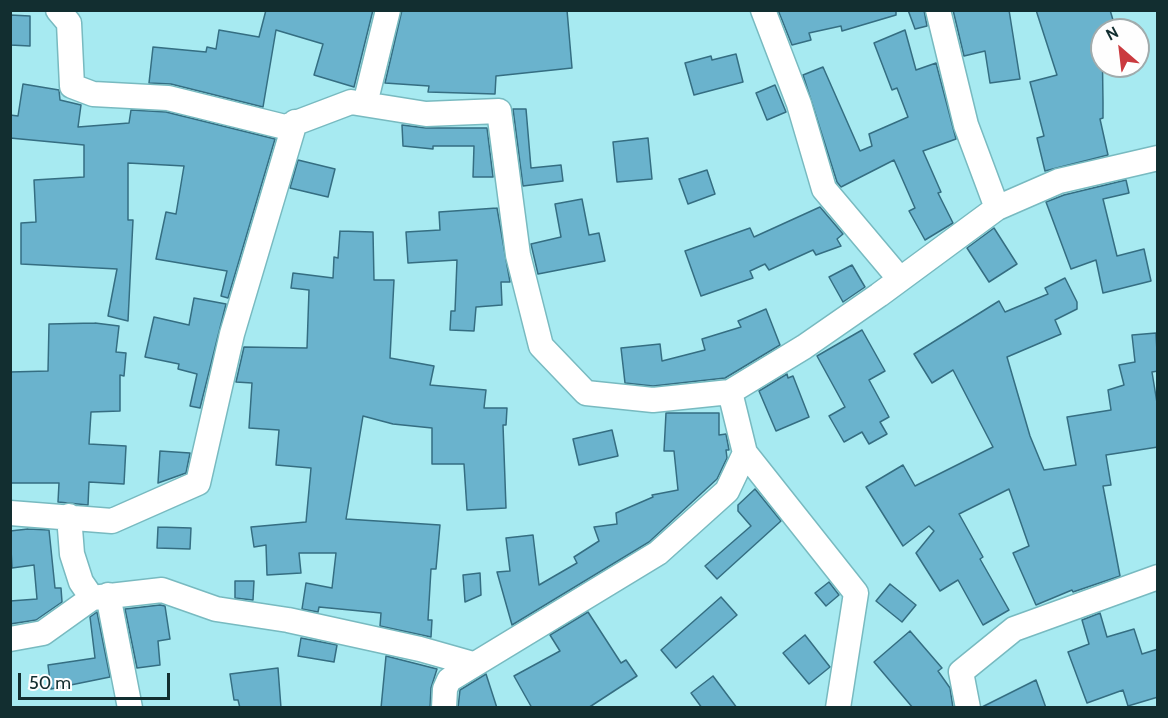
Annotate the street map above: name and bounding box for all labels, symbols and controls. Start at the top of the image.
north arrow [1090,18,1150,78]
text: N [1103,22,1122,44]
scale bar [21,661,172,699]
text: 50 m [29,672,71,694]

